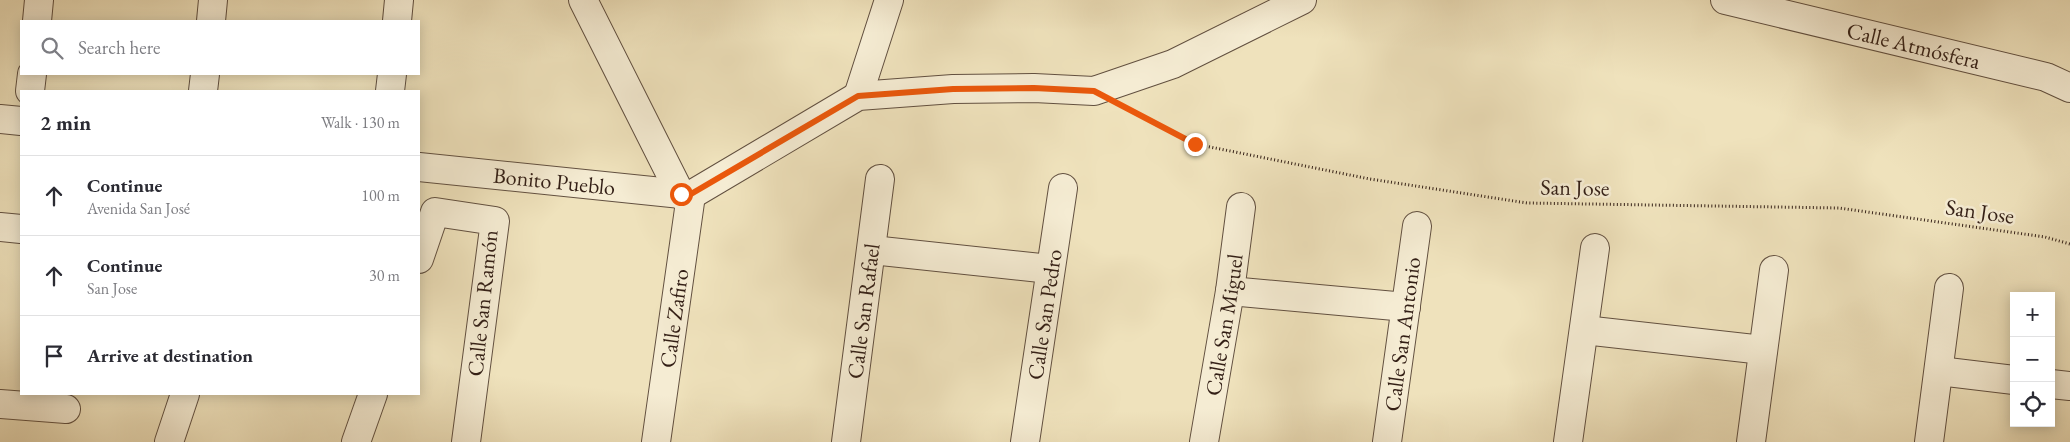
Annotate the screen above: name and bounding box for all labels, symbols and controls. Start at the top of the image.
street label: Calle Atmósfera [1844,16,1983,76]
search box [20,20,420,75]
icon: search [38,34,66,62]
text: Search here [78,35,160,60]
text: 2 min [40,109,91,136]
text: Walk · 130 m [321,112,400,133]
route end [1184,133,1207,156]
street label: Bonito Pueblo [492,161,617,202]
street label: San Jose [1540,172,1610,203]
text: Continue [87,173,162,198]
icon: ahead [40,182,68,210]
route start [670,183,693,206]
text: 100 m [361,185,400,206]
street label: San Jose [1944,192,2017,231]
text: Avenida San José [87,198,190,219]
street label: Calle San Ramón [460,228,505,378]
street label: Calle San Rafael [840,242,887,381]
street label: Calle San Pedro [1020,247,1069,382]
street label: Calle San Miguel [1198,252,1250,398]
text: Continue [87,253,162,278]
street label: Calle San Antonio [1377,255,1428,413]
icon: ahead [40,262,68,290]
text: 30 m [369,265,400,286]
street label: Calle Zafiro [653,267,695,370]
text: San Jose [87,278,137,299]
map controls [2010,292,2055,427]
button: + [2010,292,2055,337]
button: − [2010,337,2055,382]
icon: arrive [40,342,68,370]
text: Arrive at destination [87,343,253,368]
button: locate [2010,382,2055,427]

